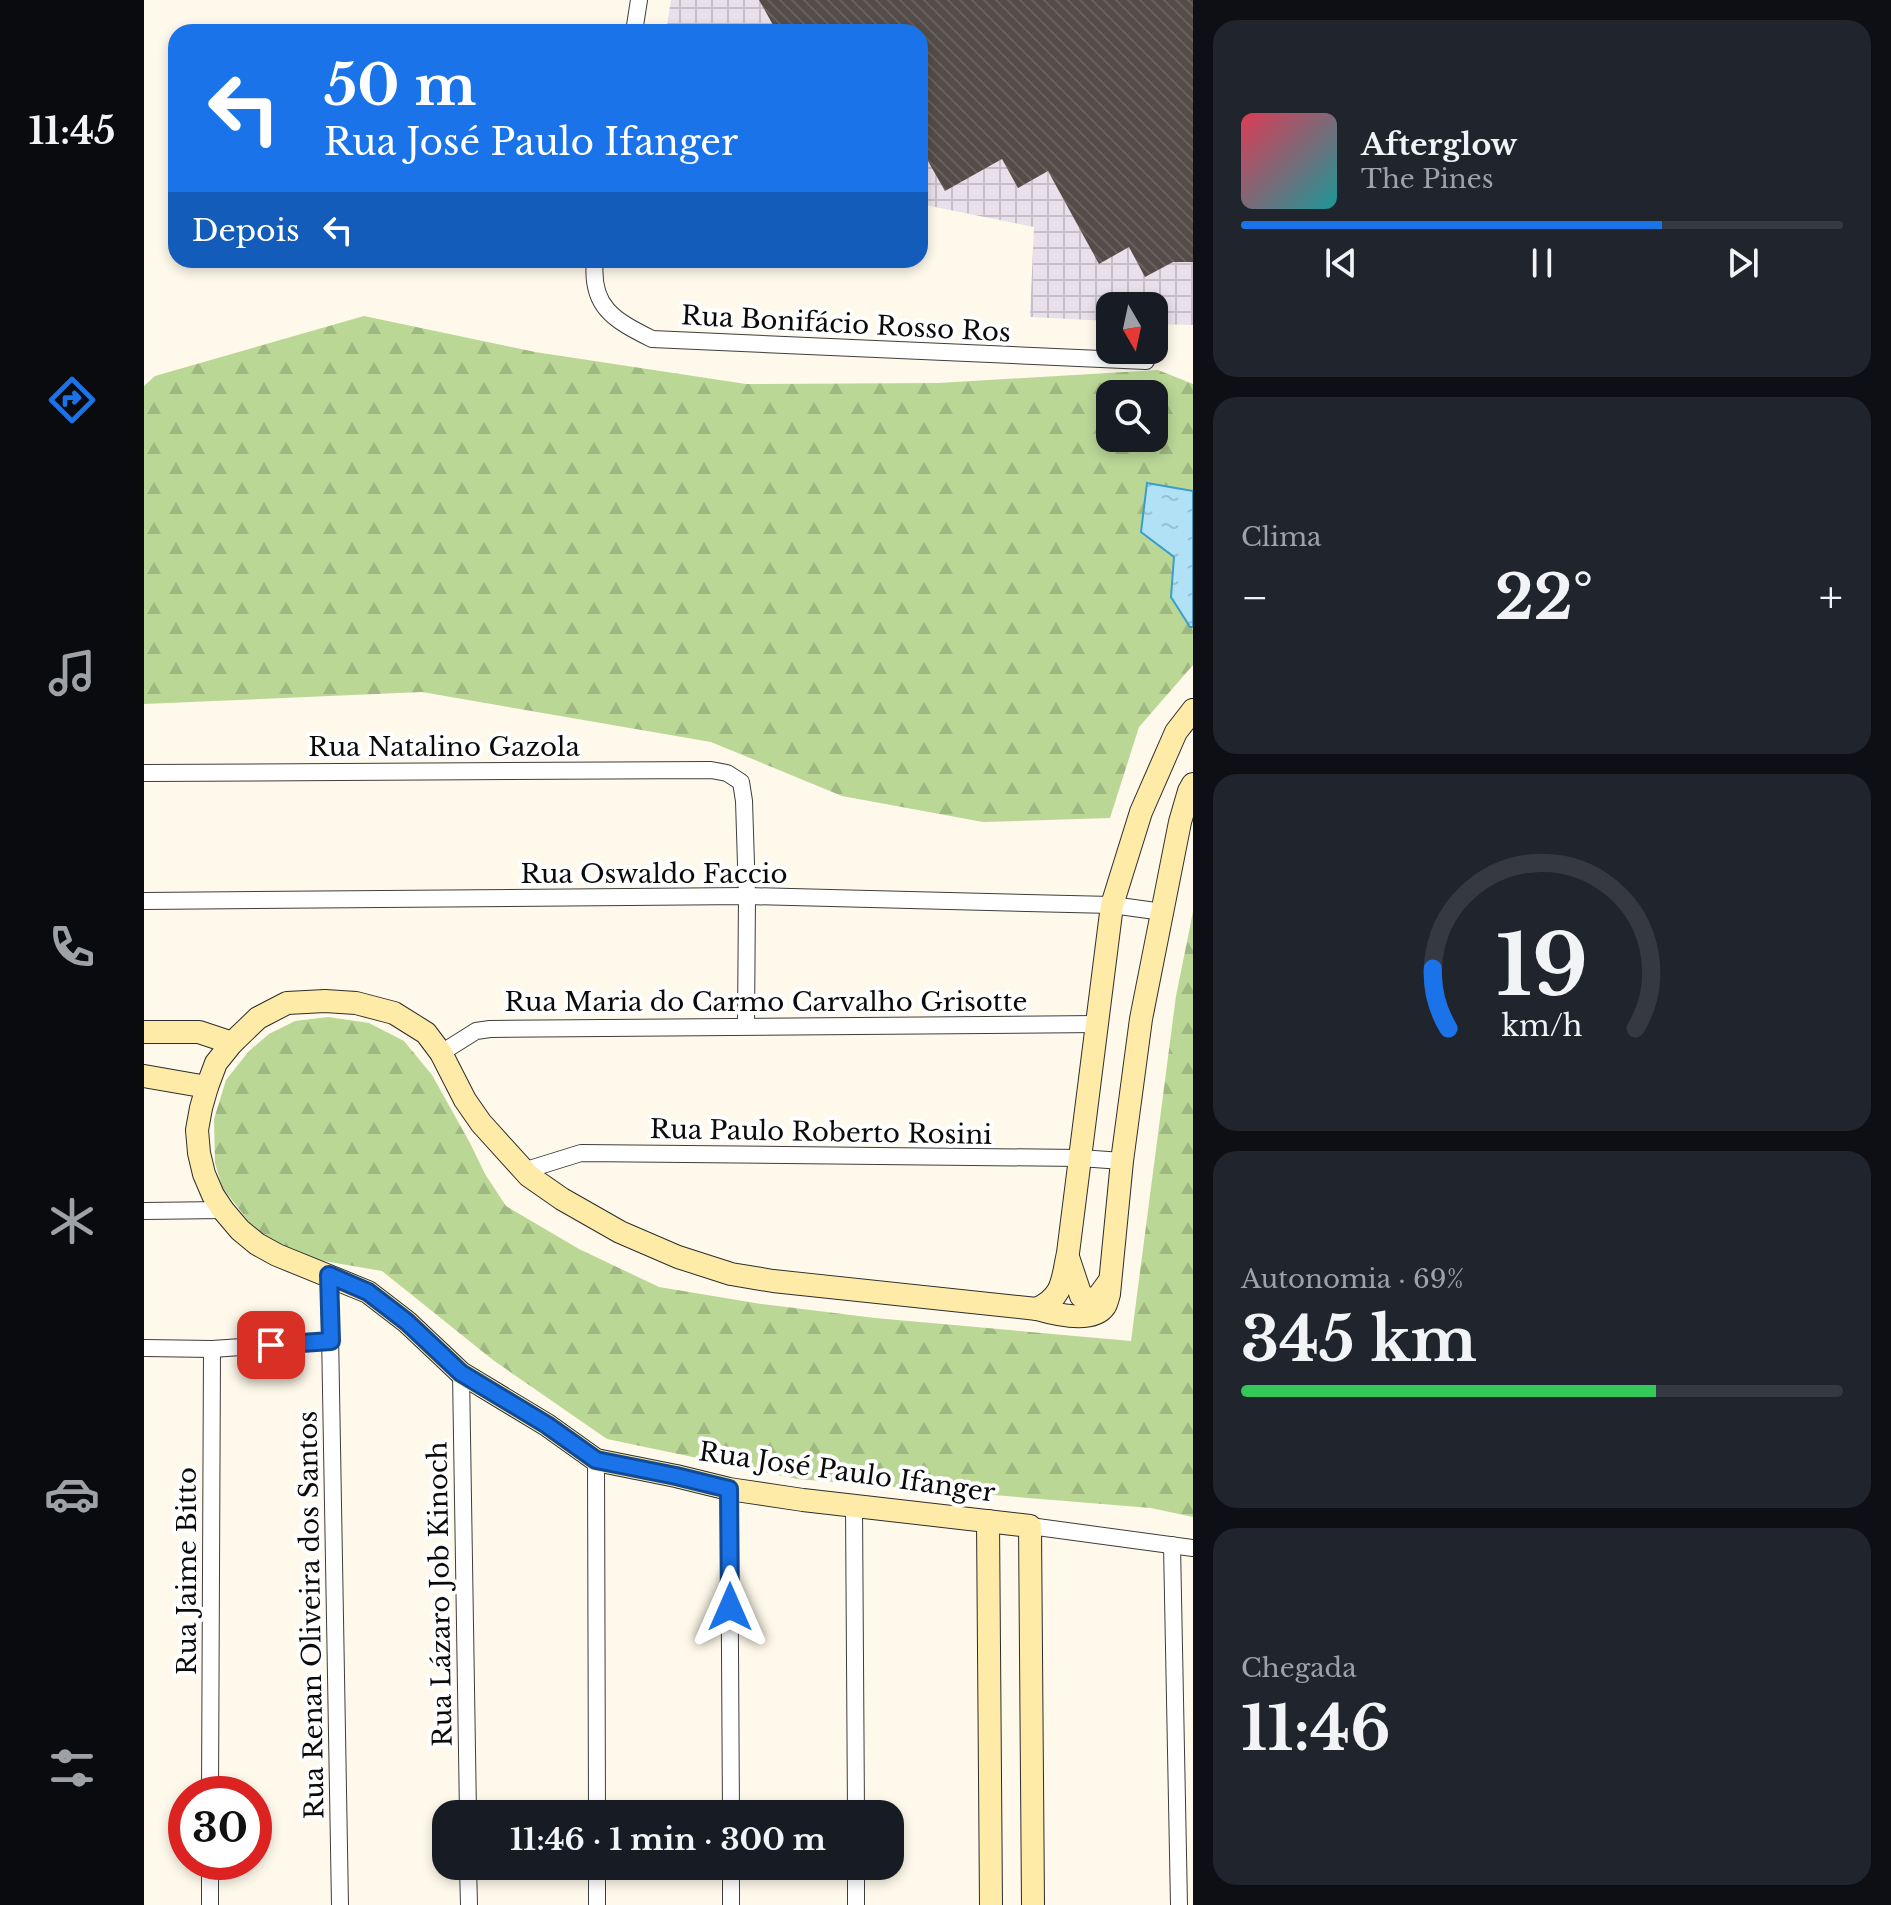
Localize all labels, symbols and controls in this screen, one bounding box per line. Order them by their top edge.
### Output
text: 50 m [324,51,476,120]
icon: left [192,56,296,160]
text: 11:45 [29,109,115,154]
text: Rua José Paulo Ifanger [324,120,738,165]
text: Afterglow [1361,126,1517,163]
text: The Pines [1361,163,1493,195]
icon: left [316,208,360,252]
text: Depois [192,212,300,249]
icon: previous [1319,241,1363,285]
icon: pause [1520,241,1564,285]
icon: next [1721,241,1765,285]
north arrow [1096,292,1168,364]
map controls [1096,292,1168,452]
street label: Rua Bonifácio Rosso Ros [680,299,1012,349]
icon: directions [44,372,100,428]
button: search [1096,380,1168,452]
text: Clima [1241,521,1321,553]
text: 22° [1495,561,1593,635]
text: − [1241,570,1269,625]
text: + [1819,570,1843,625]
icon: music [44,645,100,701]
street label: Rua Natalino Gazola [308,731,580,763]
street label: Rua Oswaldo Faccio [521,858,787,890]
text: 19 [1496,913,1588,1016]
icon: phone [44,919,100,975]
street label: Rua Maria do Carmo Carvalho Grisotte [505,986,1027,1018]
text: km/h [1501,1008,1583,1044]
street label: Rua Paulo Roberto Rosini [650,1113,993,1151]
icon: climate [44,1193,100,1249]
text: Autonomia · 69% [1241,1263,1464,1295]
text: 345 km [1241,1303,1477,1377]
pin [237,1311,305,1379]
icon: arrive [249,1323,293,1367]
street label: Rua Renan Oliveira dos Santos [291,1411,331,1819]
street label: Rua José Paulo Ifanger [697,1435,998,1509]
street label: Rua Lázaro Job Kinoch [421,1441,459,1747]
icon: car [44,1466,100,1522]
street label: Rua Jaime Bitto [171,1467,203,1675]
position arrow [688,1565,772,1649]
text: Chegada [1241,1652,1357,1684]
text: 11:46 [1241,1692,1391,1766]
icon: filters [44,1740,100,1796]
speed limit sign: 30 [168,1776,272,1880]
text: 11:46 · 1 min · 300 m [510,1821,826,1858]

